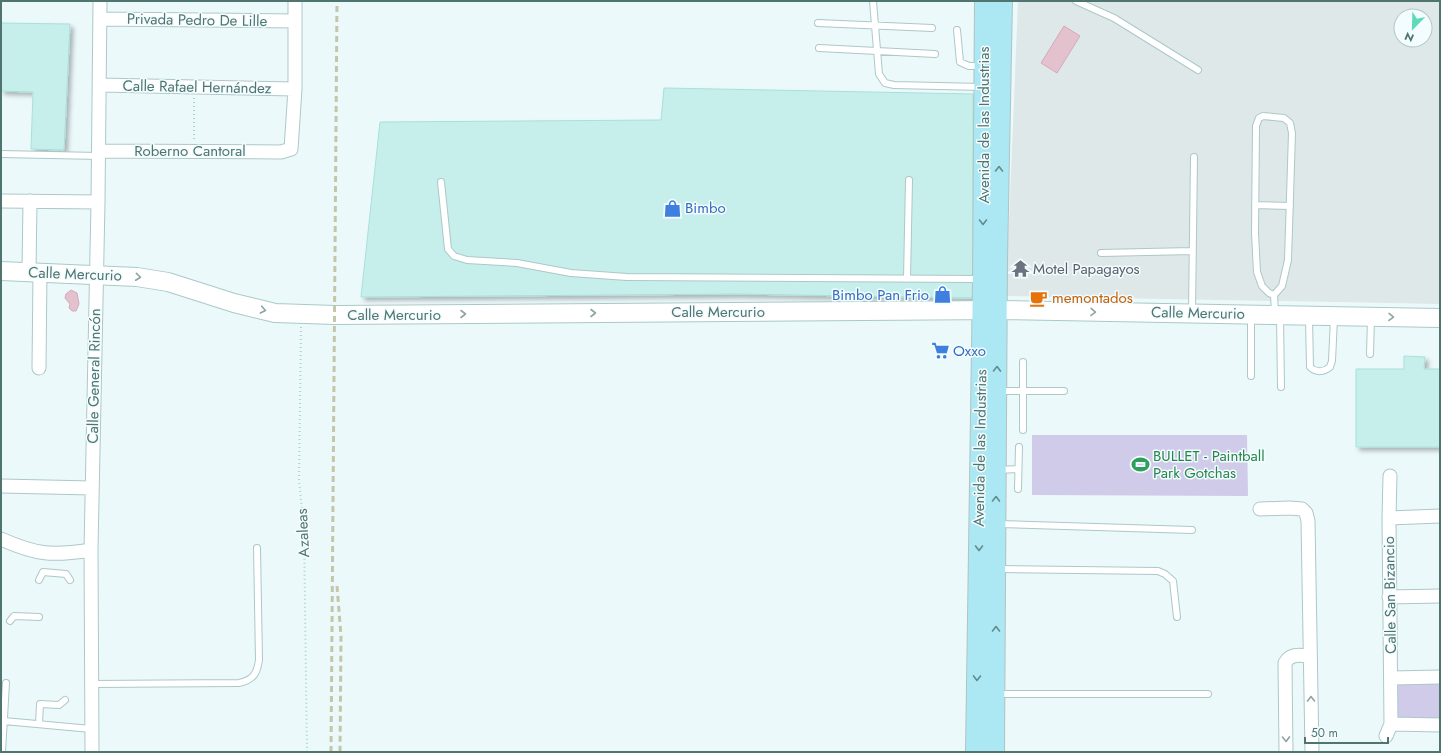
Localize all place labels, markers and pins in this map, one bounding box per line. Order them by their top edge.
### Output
place label: Bimbo [685,197,726,219]
shop icon: Bimbo [662,198,682,218]
place label: Motel Papagayos [1033,258,1140,280]
temple icon: Motel Papagayos [1010,259,1030,279]
place label: Bimbo Pan Frio [832,284,929,306]
shop icon: Bimbo Pan Frio [932,285,952,305]
place label: memontados [1052,287,1133,309]
cafe icon: memontados [1029,288,1049,308]
place label: Oxxo [953,340,986,362]
supermarket icon: Oxxo [930,341,950,361]
place label: BULLET - Paintball Park Gotchas [1153,445,1265,484]
sports icon: BULLET - Paintball Park Gotchas [1130,455,1150,475]

